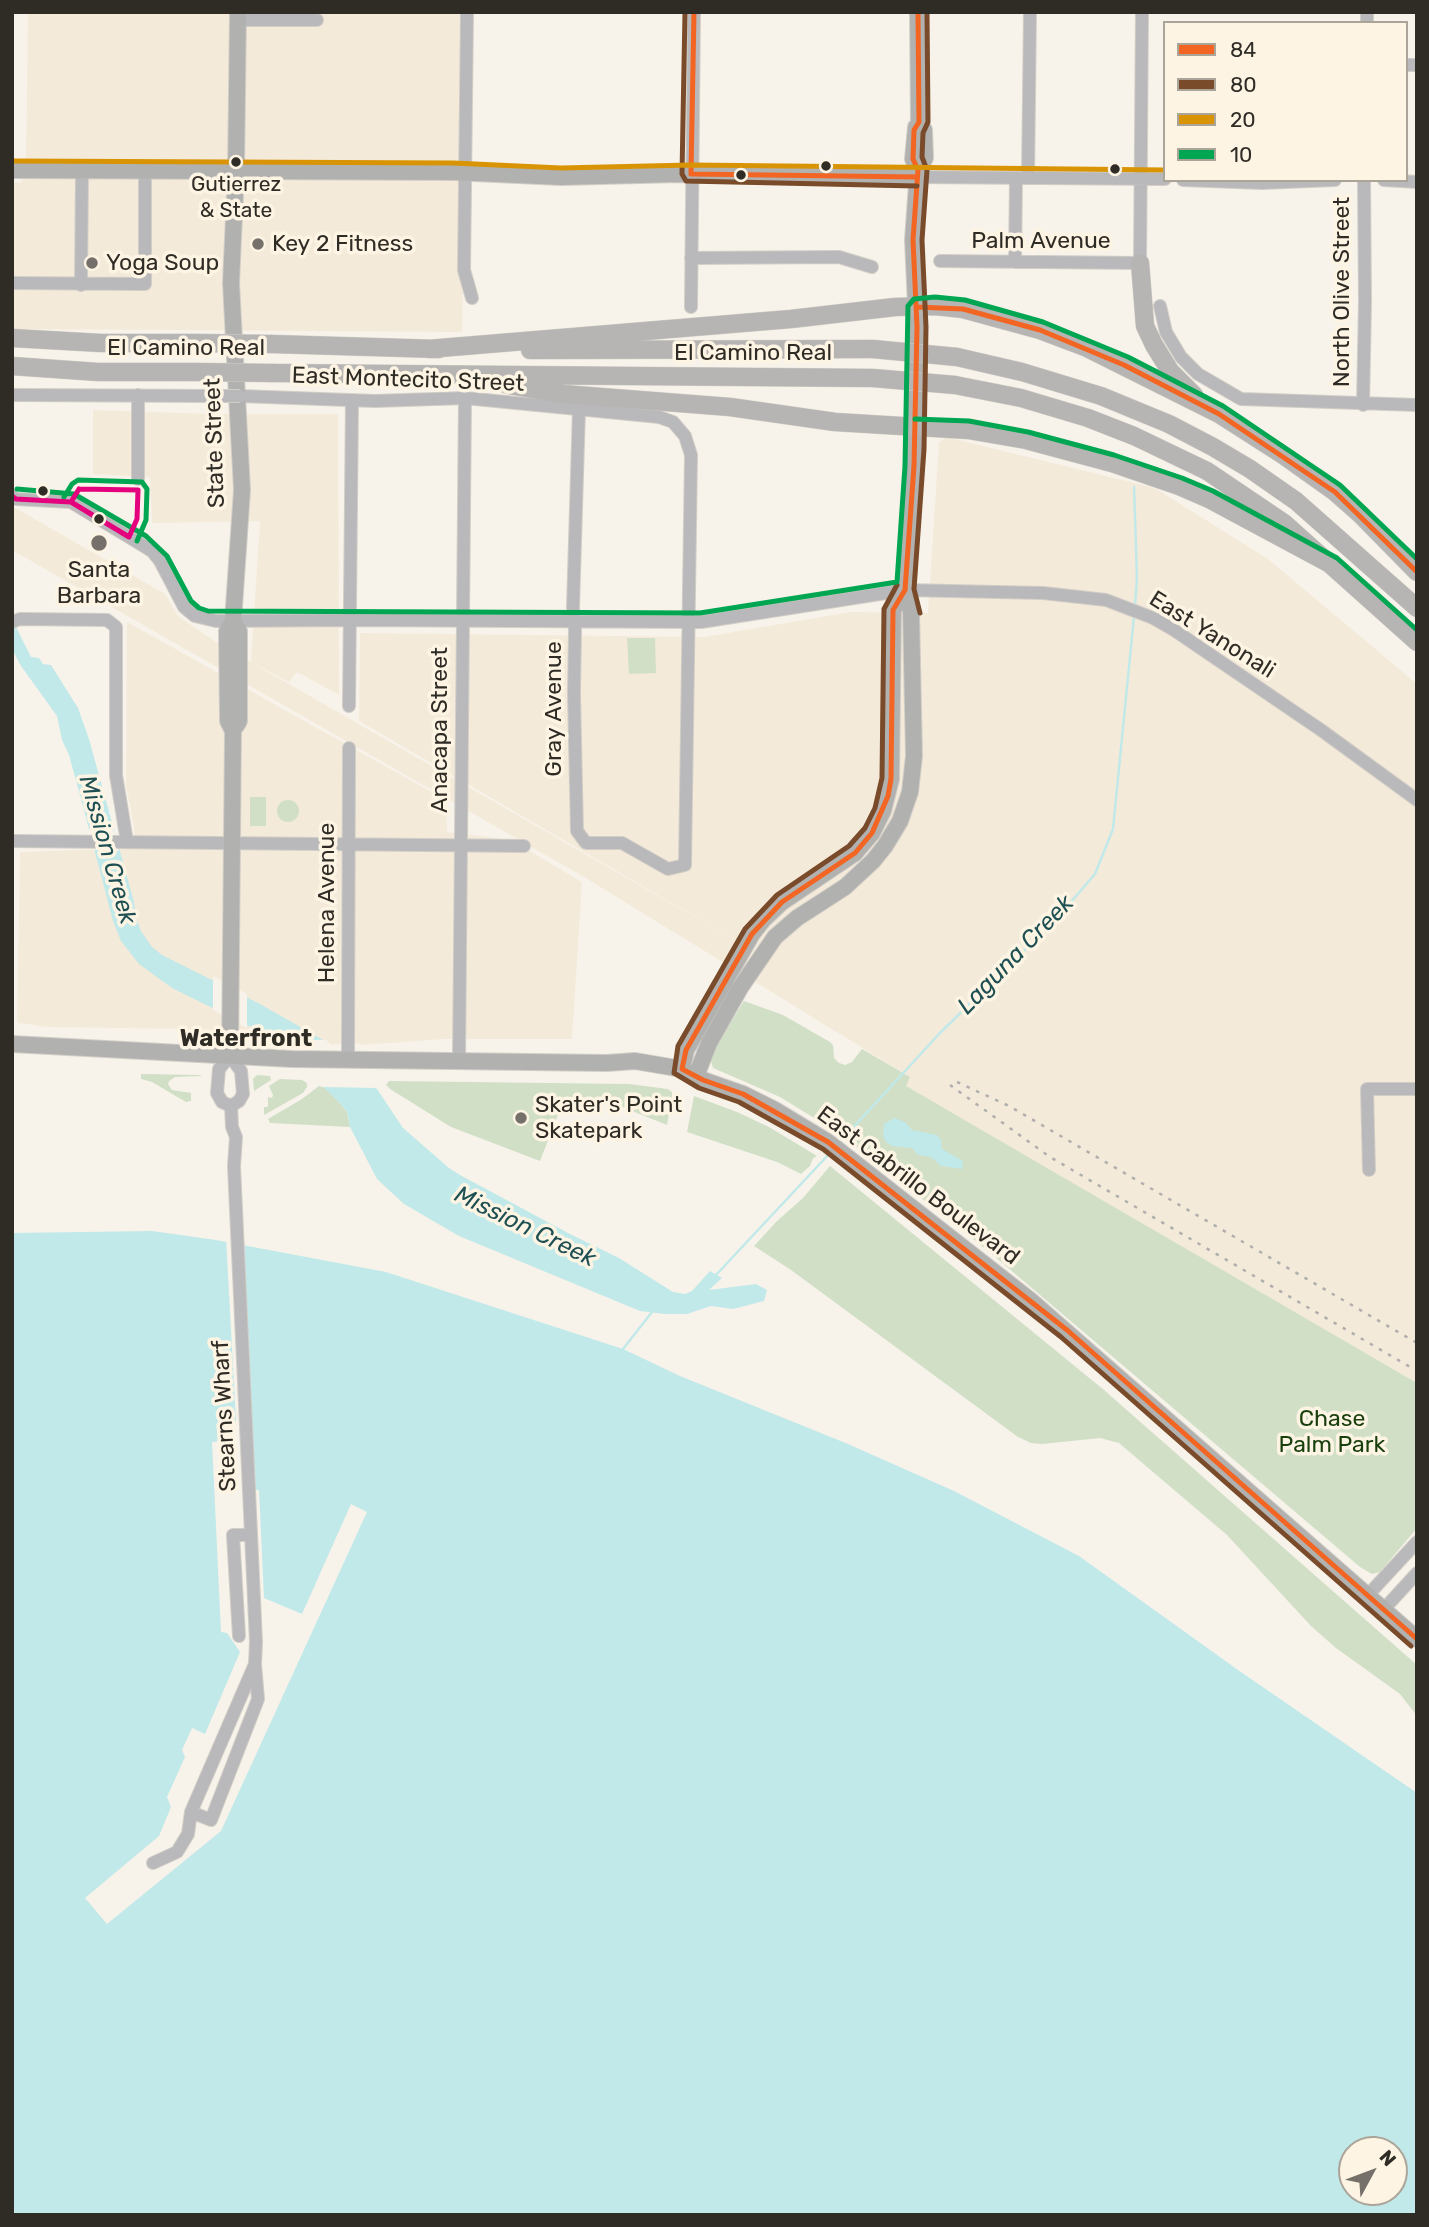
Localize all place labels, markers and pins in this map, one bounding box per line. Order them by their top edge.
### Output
marker: Gutierrez & State [229,155,243,169]
unlabelled marker [819,159,833,173]
unlabelled marker [1108,162,1122,176]
unlabelled marker [734,168,748,182]
place label: Gutierrez & State [191,172,281,222]
place label: Key 2 Fitness [272,230,413,258]
marker: Key 2 Fitness [250,236,266,252]
place label: Yoga Soup [106,249,219,277]
marker: Yoga Soup [84,255,100,271]
unlabelled marker [36,484,50,498]
unlabelled marker [92,512,106,526]
marker: Santa Barbara [89,533,109,553]
place label: Santa Barbara [57,556,141,610]
place label: Skater's Point Skatepark [535,1091,682,1145]
marker: Skater's Point Skatepark [513,1110,529,1126]

